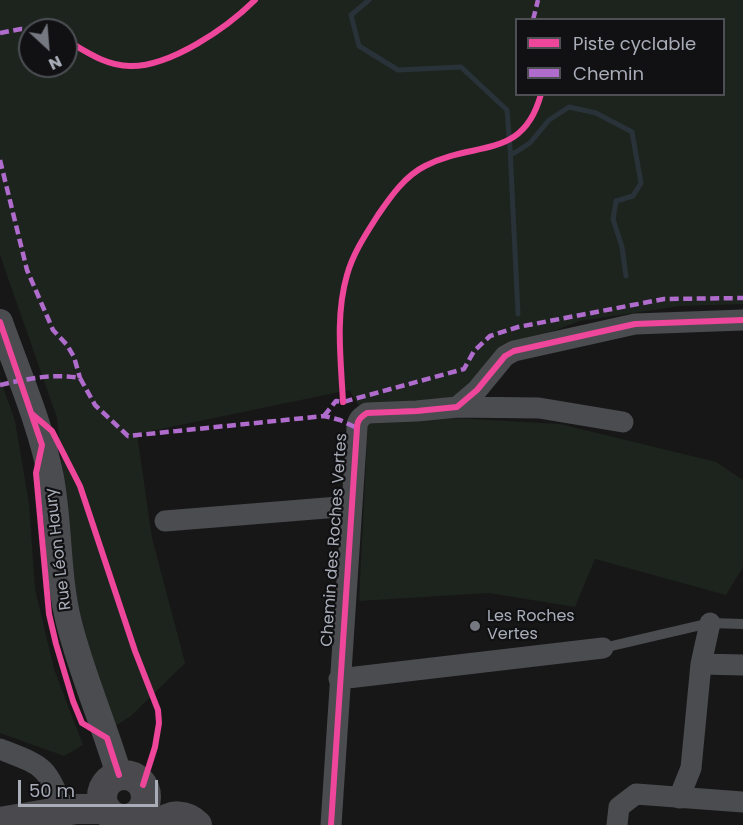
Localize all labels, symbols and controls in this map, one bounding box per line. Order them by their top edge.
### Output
north arrow [18,18,78,78]
legend [515,18,725,96]
text: Piste cyclable [573,31,696,56]
text: N [45,50,66,76]
text: Chemin [573,61,644,86]
street label: Chemin des Roches Vertes [318,433,352,647]
street label: Rue Léon Haury [42,487,76,611]
place label: Les Roches Vertes [487,607,575,645]
marker: Les Roches Vertes [468,619,482,633]
scale bar [21,768,160,806]
text: 50 m [29,778,75,803]

